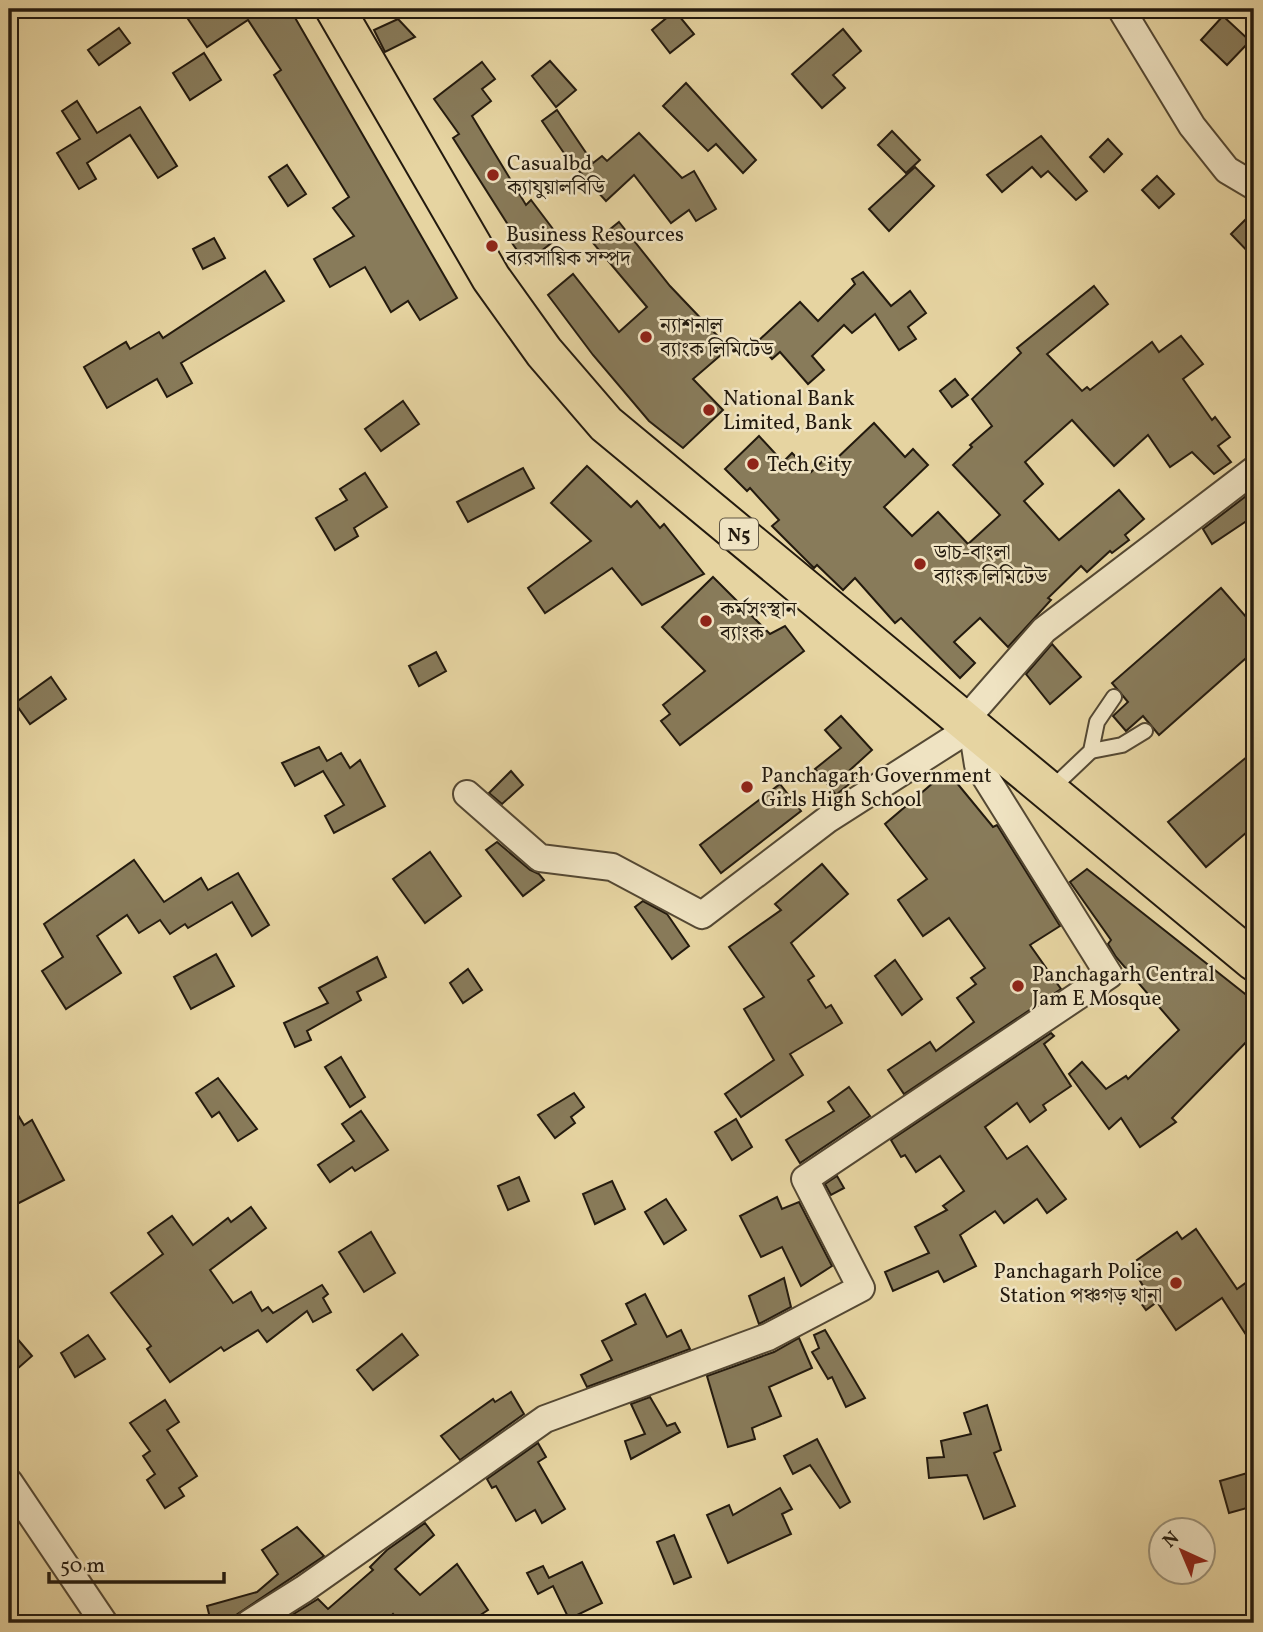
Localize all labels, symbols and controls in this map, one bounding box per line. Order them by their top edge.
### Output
place label: Casualbd ক্যাযুয়ালবিডি [506,150,606,203]
marker: Casualbd ক্যাযুয়ালবিডি [485,167,501,183]
place label: Business Resources ব্যবসায়িক সম্পদ [505,221,684,274]
marker: Business Resources ব্যবসায়িক সম্পদ [484,238,500,254]
place label: ন্যাশনাল ব্যাংক লিমিটেড [659,312,774,365]
marker: ন্যাশনাল ব্যাংক লিমিটেড [638,329,654,345]
place label: National Bank Limited, Bank [723,385,855,438]
marker: National Bank Limited, Bank [701,402,717,418]
place label: Tech City [767,451,853,480]
marker: Tech City [745,456,761,472]
road number: N5 [720,519,758,550]
place label: ডাচ-বাংলা ব্যাংক লিমিটেড [933,539,1048,592]
marker: ডাচ-বাংলা ব্যাংক লিমিটেড [912,556,928,572]
place label: কর্মসংস্থান ব্যাংক [719,596,798,649]
marker: কর্মসংস্থান ব্যাংক [698,613,714,629]
place label: Panchagarh Government Girls High School [761,762,992,815]
marker: Panchagarh Government Girls High School [739,779,755,795]
place label: Panchagarh Central Jam E Mosque [1032,961,1215,1014]
marker: Panchagarh Central Jam E Mosque [1010,978,1026,994]
place label: Panchagarh Police Station পঞ্চগড় থানা [994,1258,1162,1311]
marker: Panchagarh Police Station পঞ্চগড় থানা [1168,1275,1184,1291]
north arrow [1148,1516,1218,1586]
text: N [1158,1526,1186,1554]
scale bar [49,1541,224,1585]
text: 50 m [60,1552,105,1581]

